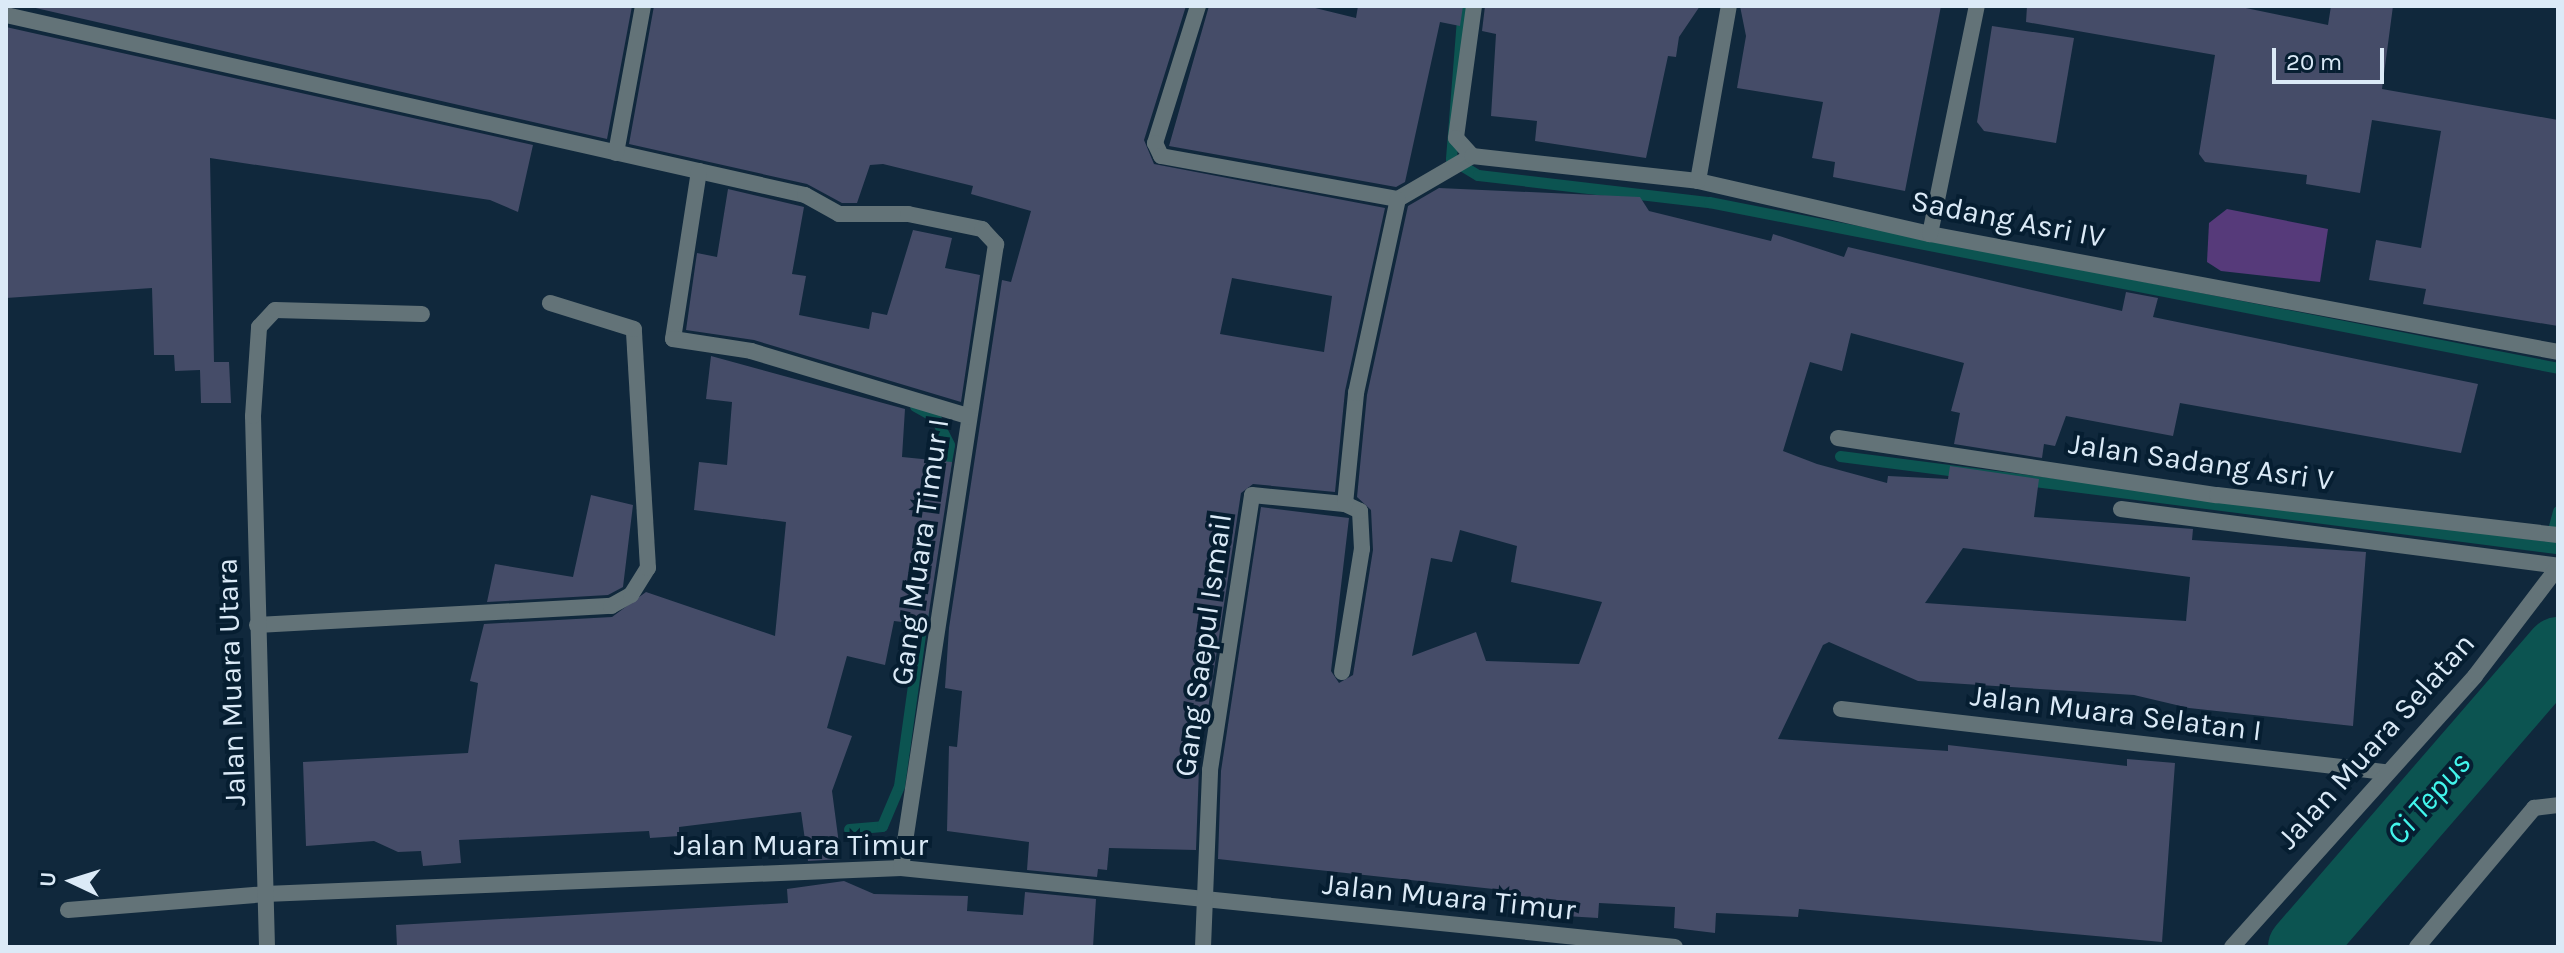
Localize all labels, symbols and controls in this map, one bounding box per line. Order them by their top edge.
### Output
scale bar [2276,32,2388,82]
text: 20 m [2286,48,2342,76]
street label: Sadang Asri IV [1908,183,2108,255]
street label: Gang Muara Timur I [883,416,957,688]
street label: Jalan Sadang Asri V [2066,426,2336,498]
street label: Gang Saepul Ismail [1167,511,1239,779]
street label: Jalan Muara Utara [209,557,253,807]
street label: Jalan Muara Selatan [2270,626,2482,856]
street label: Jalan Muara Selatan I [1968,677,2264,749]
water label: Ci Tepus [2378,745,2480,853]
street label: Jalan Muara Timur [674,827,928,863]
north arrow [32,841,112,921]
street label: Jalan Muara Timur [1321,866,1577,928]
text: U [35,871,62,888]

